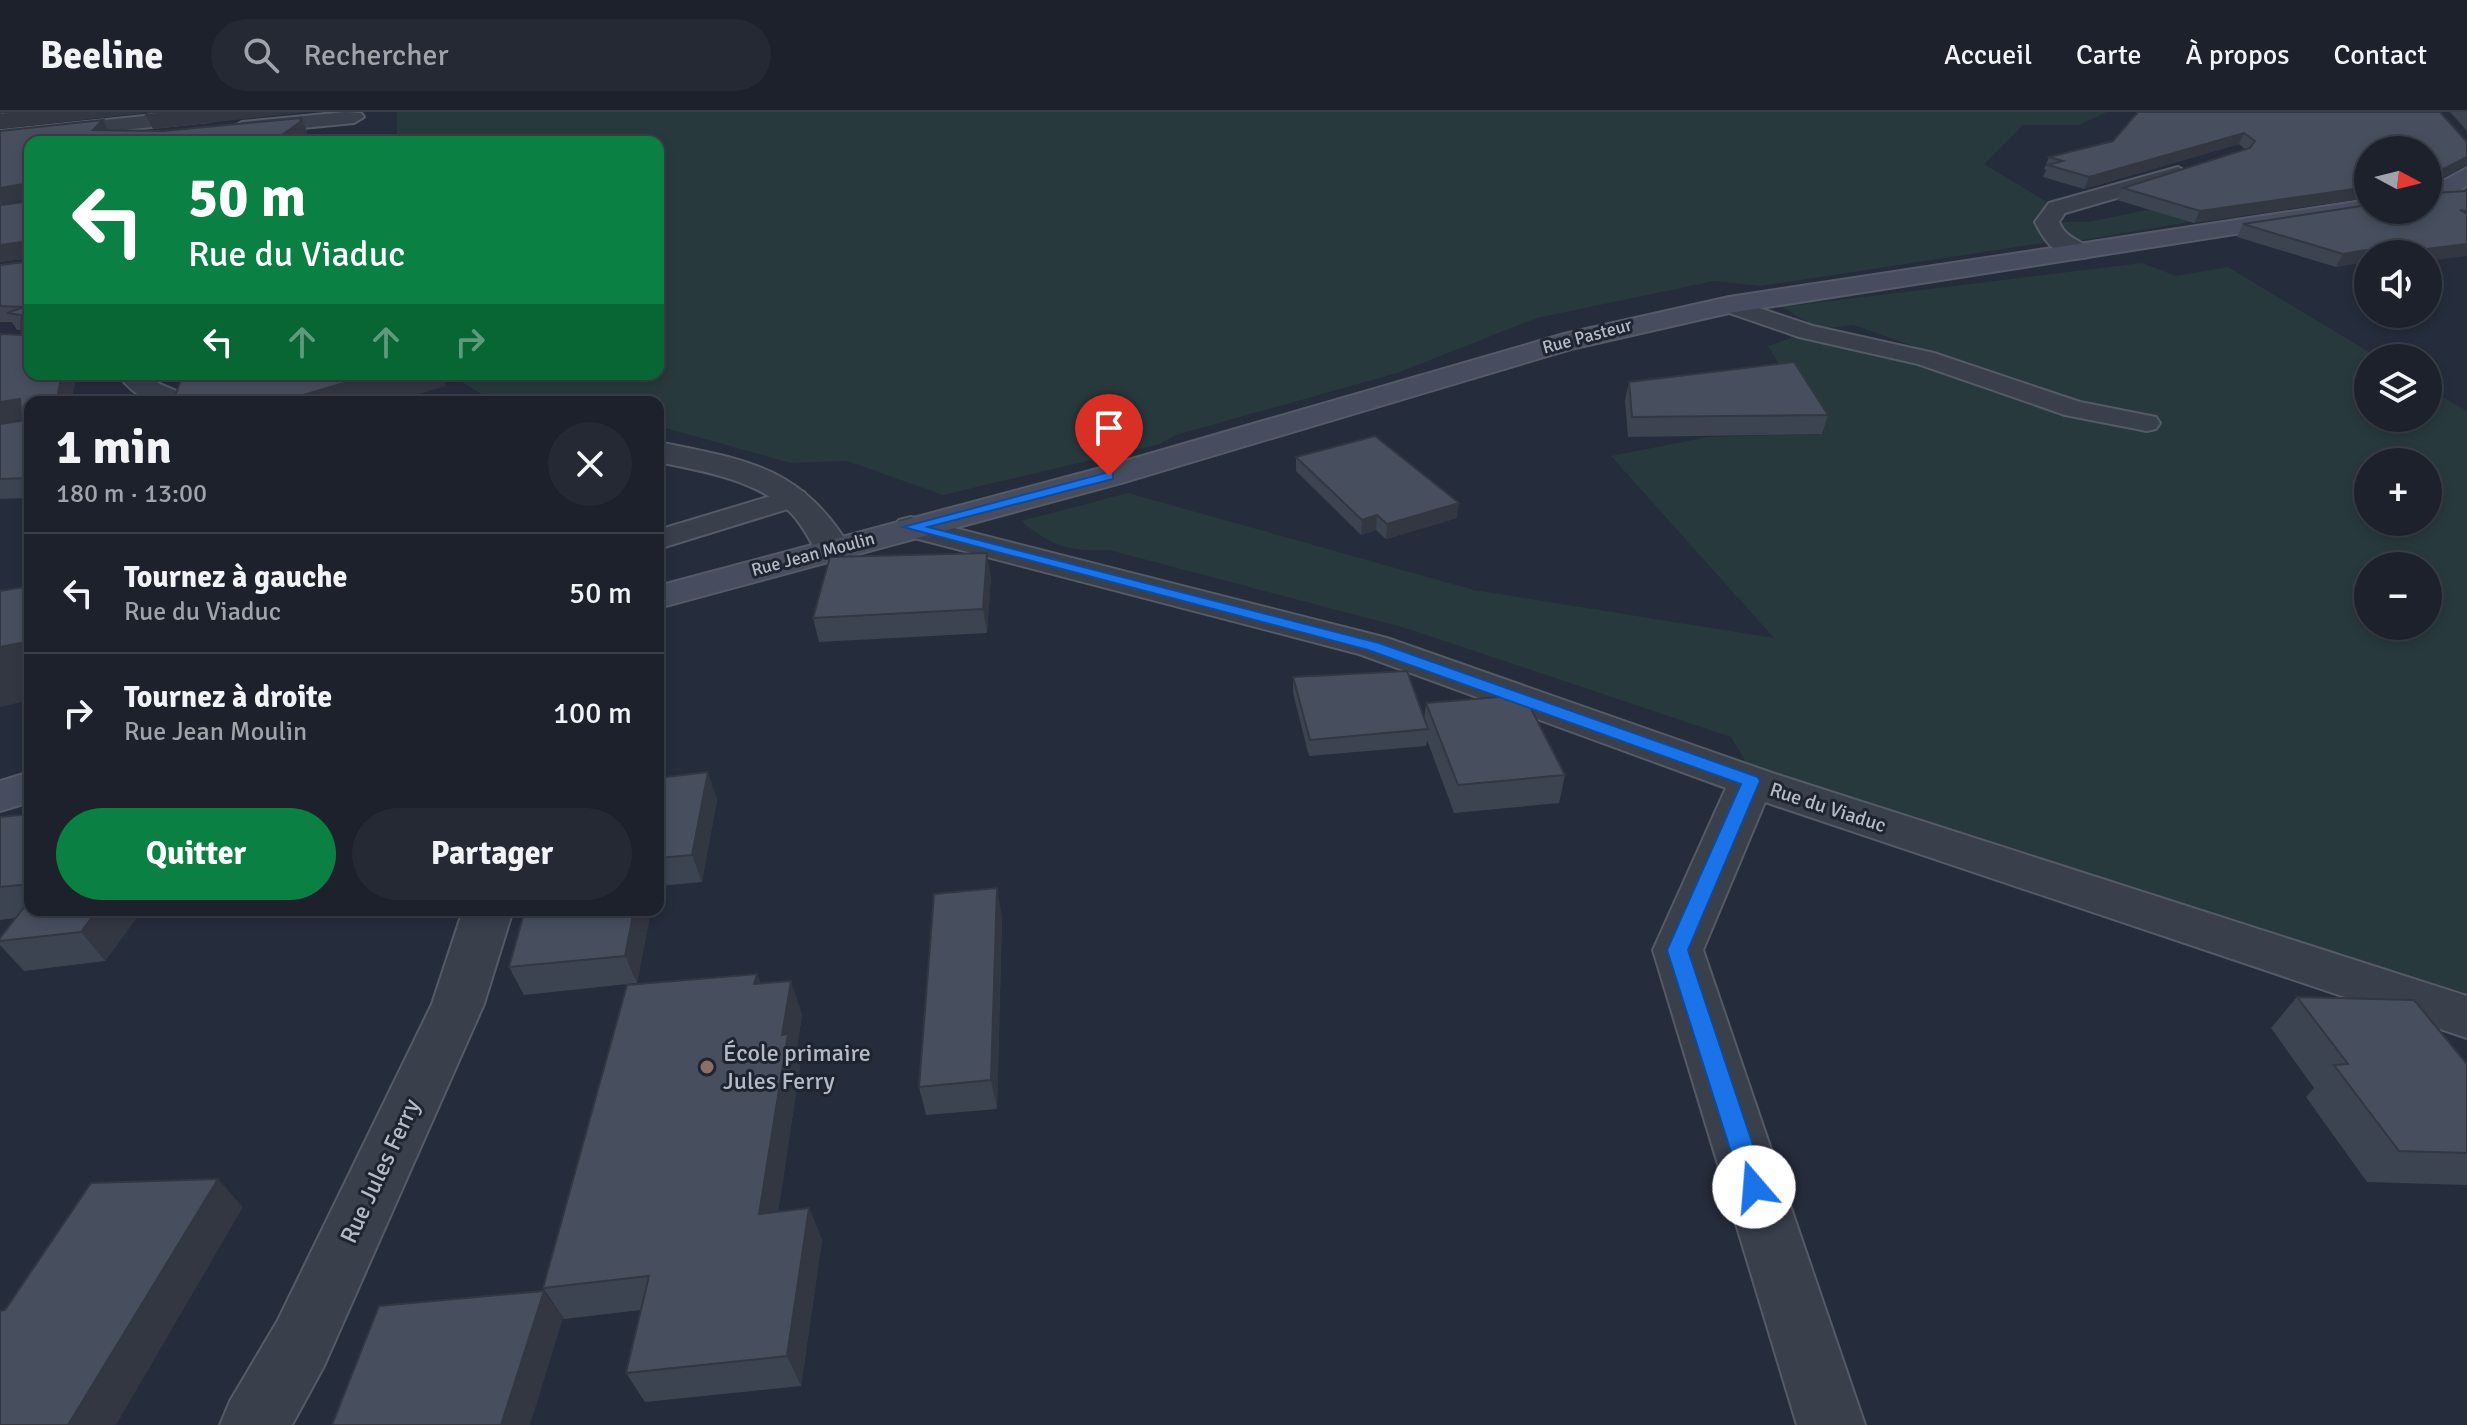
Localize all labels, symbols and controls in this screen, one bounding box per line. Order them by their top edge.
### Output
search box [211,19,771,91]
text: Beeline [40,32,163,79]
icon: search [239,33,283,77]
text: Rechercher [303,37,449,74]
text: Accueil [1944,38,2032,72]
text: Carte [2076,38,2141,72]
text: À propos [2185,38,2290,72]
text: Contact [2334,38,2427,72]
north arrow [2354,136,2442,224]
map controls [2354,136,2442,640]
text: 50 m [188,163,306,232]
icon: left [56,168,160,272]
text: Rue du Viaduc [188,232,405,277]
button: sound [2354,240,2442,328]
street label: Rue Pasteur [1540,313,1634,358]
icon: left [196,320,240,364]
icon: ahead [280,320,324,364]
icon: ahead [364,320,408,364]
icon: right [448,320,492,364]
button: layers [2354,344,2442,432]
pin [1075,394,1143,476]
icon: arrive [1087,406,1131,450]
text: 1 min [56,418,172,477]
button: close [548,422,632,506]
button: + [2354,448,2442,536]
text: 180 m · 13:00 [56,478,207,510]
street label: Rue Jean Moulin [749,527,877,581]
button: − [2354,552,2442,640]
text: Tournez à gauche [124,559,347,596]
icon: left [56,571,100,615]
text: 50 m [569,575,632,612]
text: Rue du Viaduc [124,596,281,628]
text: Tournez à droite [124,679,332,716]
icon: right [56,691,100,735]
text: 100 m [553,695,632,732]
text: Rue Jean Moulin [124,716,307,748]
street label: Rue du Viaduc [1767,777,1889,838]
button: Quitter [56,808,336,900]
button: Partager [352,808,632,900]
place label: École primaire Jules Ferry [723,1038,871,1096]
marker: École primaire Jules Ferry [698,1058,716,1076]
street label: Rue Jules Ferry [333,1094,427,1248]
position arrow [1712,1145,1796,1229]

